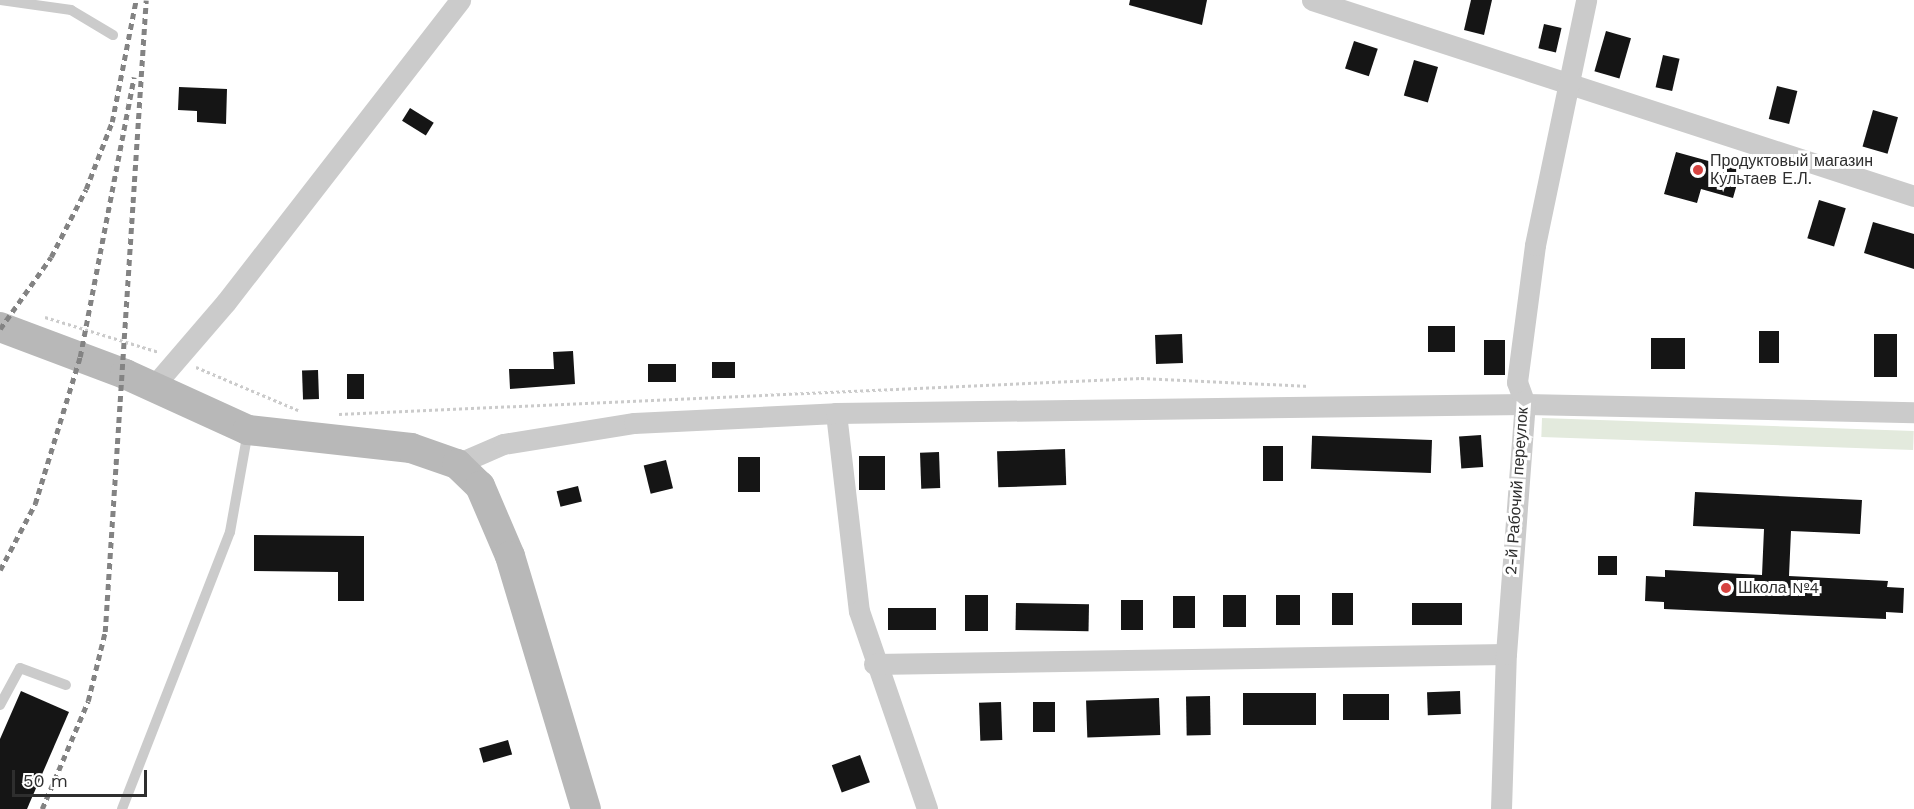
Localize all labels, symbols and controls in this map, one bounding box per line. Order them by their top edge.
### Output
place label: Продуктовый магазин Культаев Е.Л. [1710,151,1873,189]
marker: Продуктовый магазин Культаев Е.Л. [1691,163,1705,177]
street label: 2-й Рабочий переулок [1502,406,1532,576]
place label: Школа №4 [1738,578,1819,598]
marker: Школа №4 [1719,581,1733,595]
scale bar [15,758,150,796]
text: 50 m [23,770,68,791]

